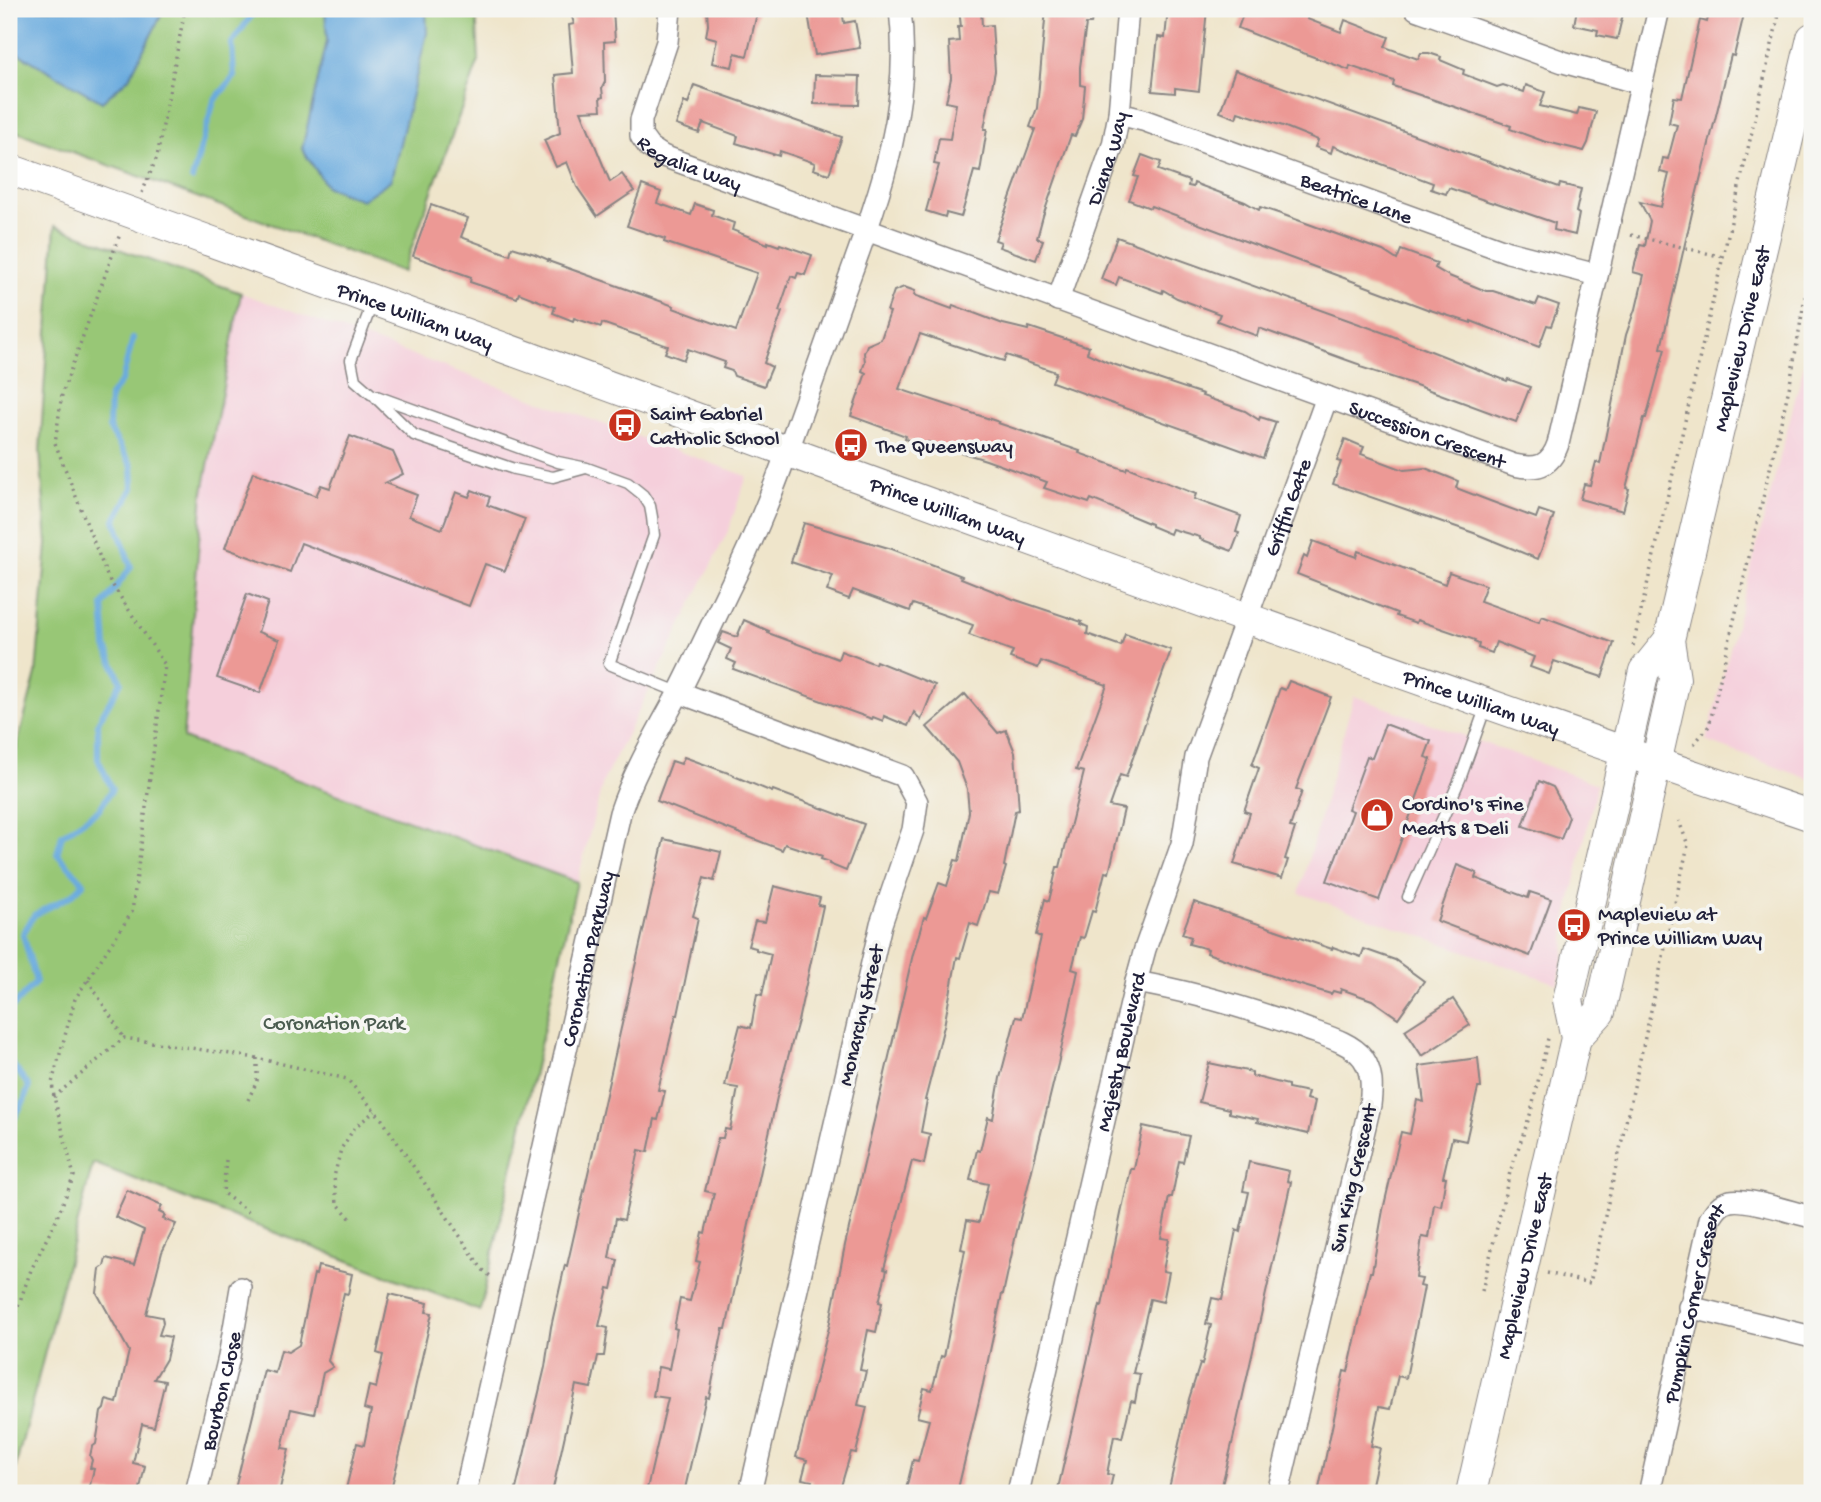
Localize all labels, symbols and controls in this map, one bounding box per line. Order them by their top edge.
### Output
street label: Diana Way [1083,110,1135,211]
street label: Regalia Way [629,132,744,199]
street label: Beatrice Lane [1295,169,1416,233]
street label: Mapleview Drive East [1710,242,1779,435]
street label: Prince William Way [332,279,496,359]
street label: Succession Crescent [1345,397,1510,478]
place label: Saint Gabriel Catholic School [650,404,780,453]
bus stop icon: Saint Gabriel Catholic School [606,406,644,444]
bus stop icon: The Queensway [832,426,870,464]
place label: The Queensway [875,436,1013,461]
street label: Griffin Gate [1261,455,1320,561]
street label: Prince William Way [864,473,1028,553]
street label: Prince William Way [1398,666,1562,744]
place label: Cordino's Fine Meats & Deli [1402,794,1525,843]
shop icon: Cordino's Fine Meats & Deli [1358,796,1396,834]
street label: Coronation Parkway [558,869,622,1050]
place label: Mapleview at Prince William Way [1597,904,1762,953]
bus stop icon: Mapleview at Prince William Way [1555,906,1593,944]
street label: Monarchy Street [835,940,892,1089]
street label: Majesty Boulevard [1093,969,1154,1134]
park label: Coronation Park [263,1013,407,1038]
street label: Sun King Crescent [1326,1100,1385,1255]
street label: Mapleview Drive East [1493,1169,1561,1362]
street label: Pumpkin Corner Cresent [1660,1197,1734,1407]
street label: Bourbon Close [197,1329,249,1455]

